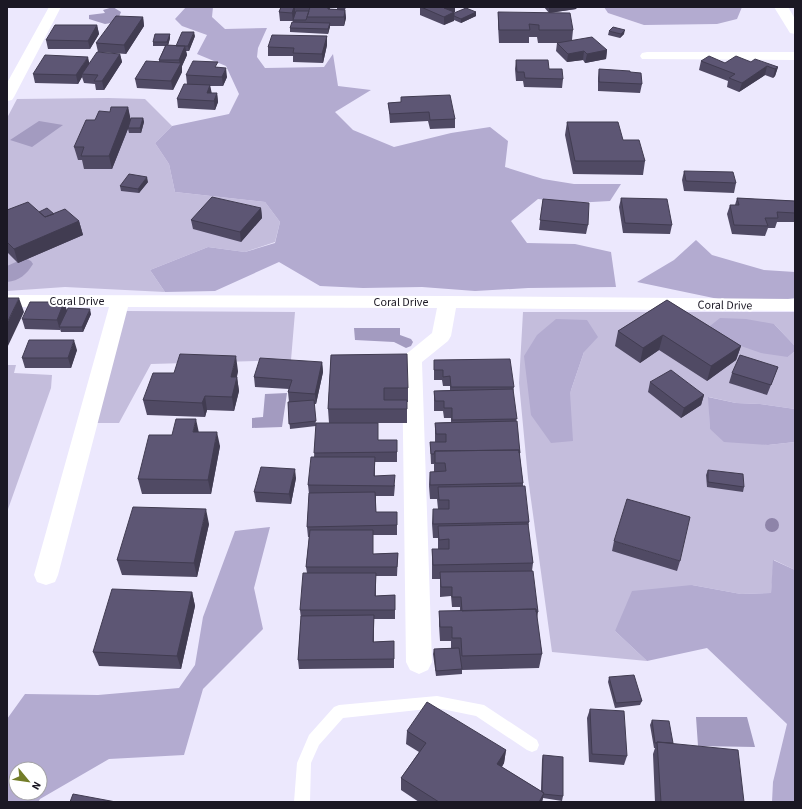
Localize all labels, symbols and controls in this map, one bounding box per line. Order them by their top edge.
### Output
street label: Coral Drive [50,293,104,310]
street label: Coral Drive [374,294,428,311]
street label: Coral Drive [697,297,753,314]
north arrow [8,761,48,801]
text: N [28,779,45,792]

